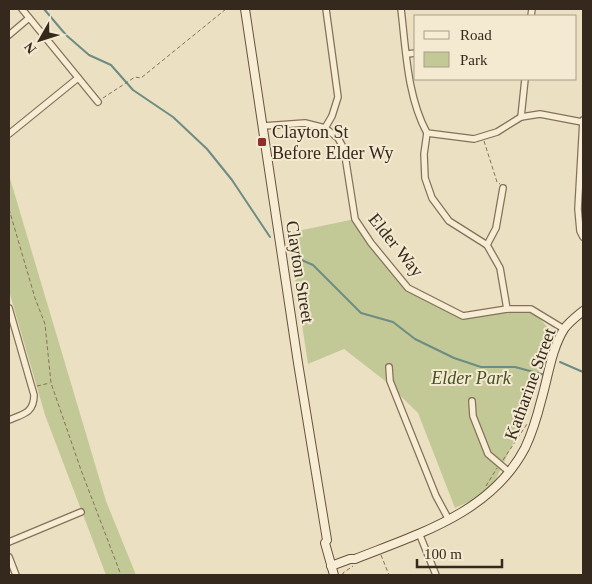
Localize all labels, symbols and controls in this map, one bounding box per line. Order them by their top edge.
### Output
north arrow [15,15,65,65]
legend [414,15,577,80]
text: Road [460,27,492,43]
text: N [21,39,39,57]
text: Park [460,52,488,68]
place label: Clayton St Before Elder Wy [272,122,394,163]
marker: Clayton St Before Elder Wy [256,136,268,148]
street label: Elder Way [364,209,428,281]
street label: Clayton Street [282,219,318,325]
street label: Katharine Street [501,325,559,443]
park label: Elder Park [430,368,512,388]
scale bar [417,536,502,568]
text: 100 m [424,546,462,562]

